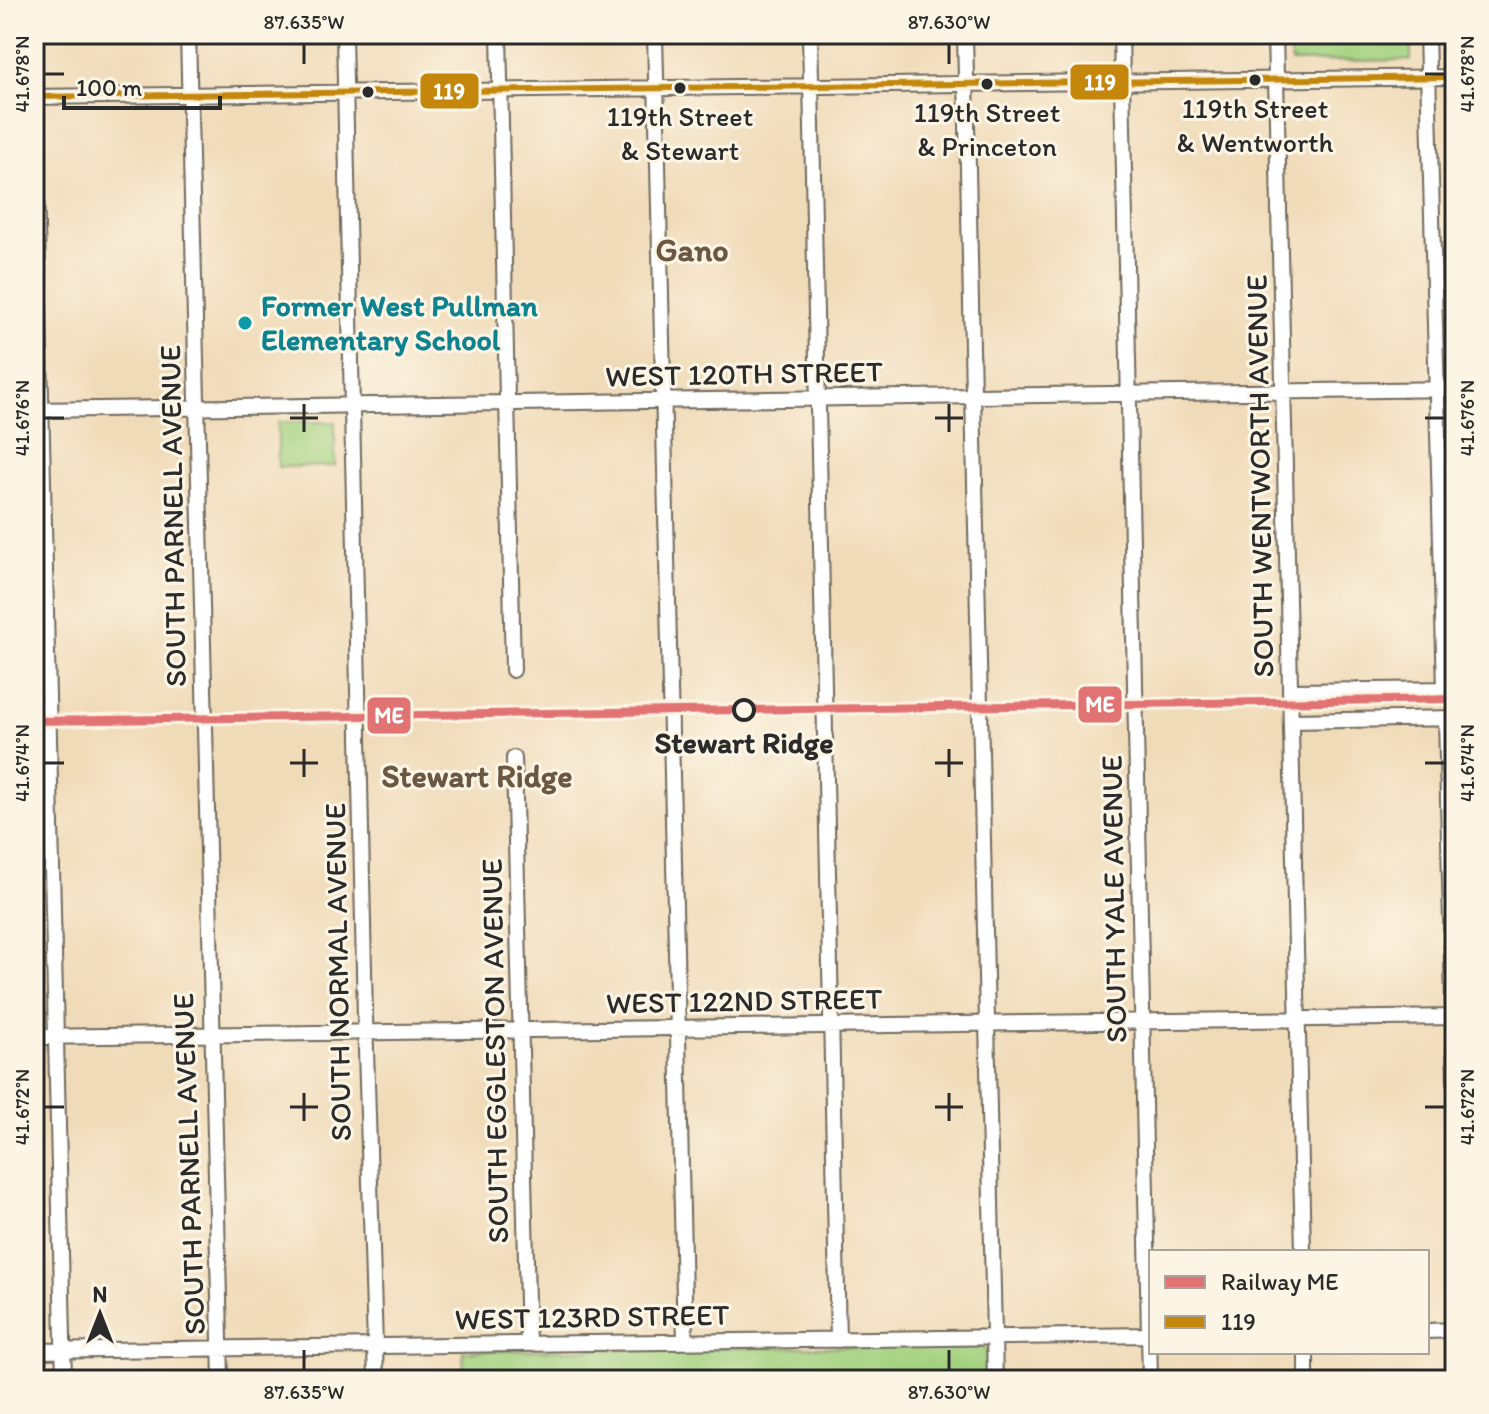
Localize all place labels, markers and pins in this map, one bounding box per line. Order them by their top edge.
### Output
marker: 119th Street & Wentworth [1247,72,1263,88]
marker: 119th Street & Princeton [979,76,995,92]
marker: 119th Street & Stewart [672,80,688,96]
unlabelled marker [360,84,376,100]
place label: 119th Street & Wentworth [1177,91,1333,159]
place label: 119th Street & Princeton [914,95,1060,163]
place label: 119th Street & Stewart [607,99,753,167]
place label: Former West Pullman Elementary School [261,287,538,358]
marker: Former West Pullman Elementary School [236,314,254,332]
marker: Stewart Ridge [733,699,755,721]
place label: Stewart Ridge [654,724,834,761]

